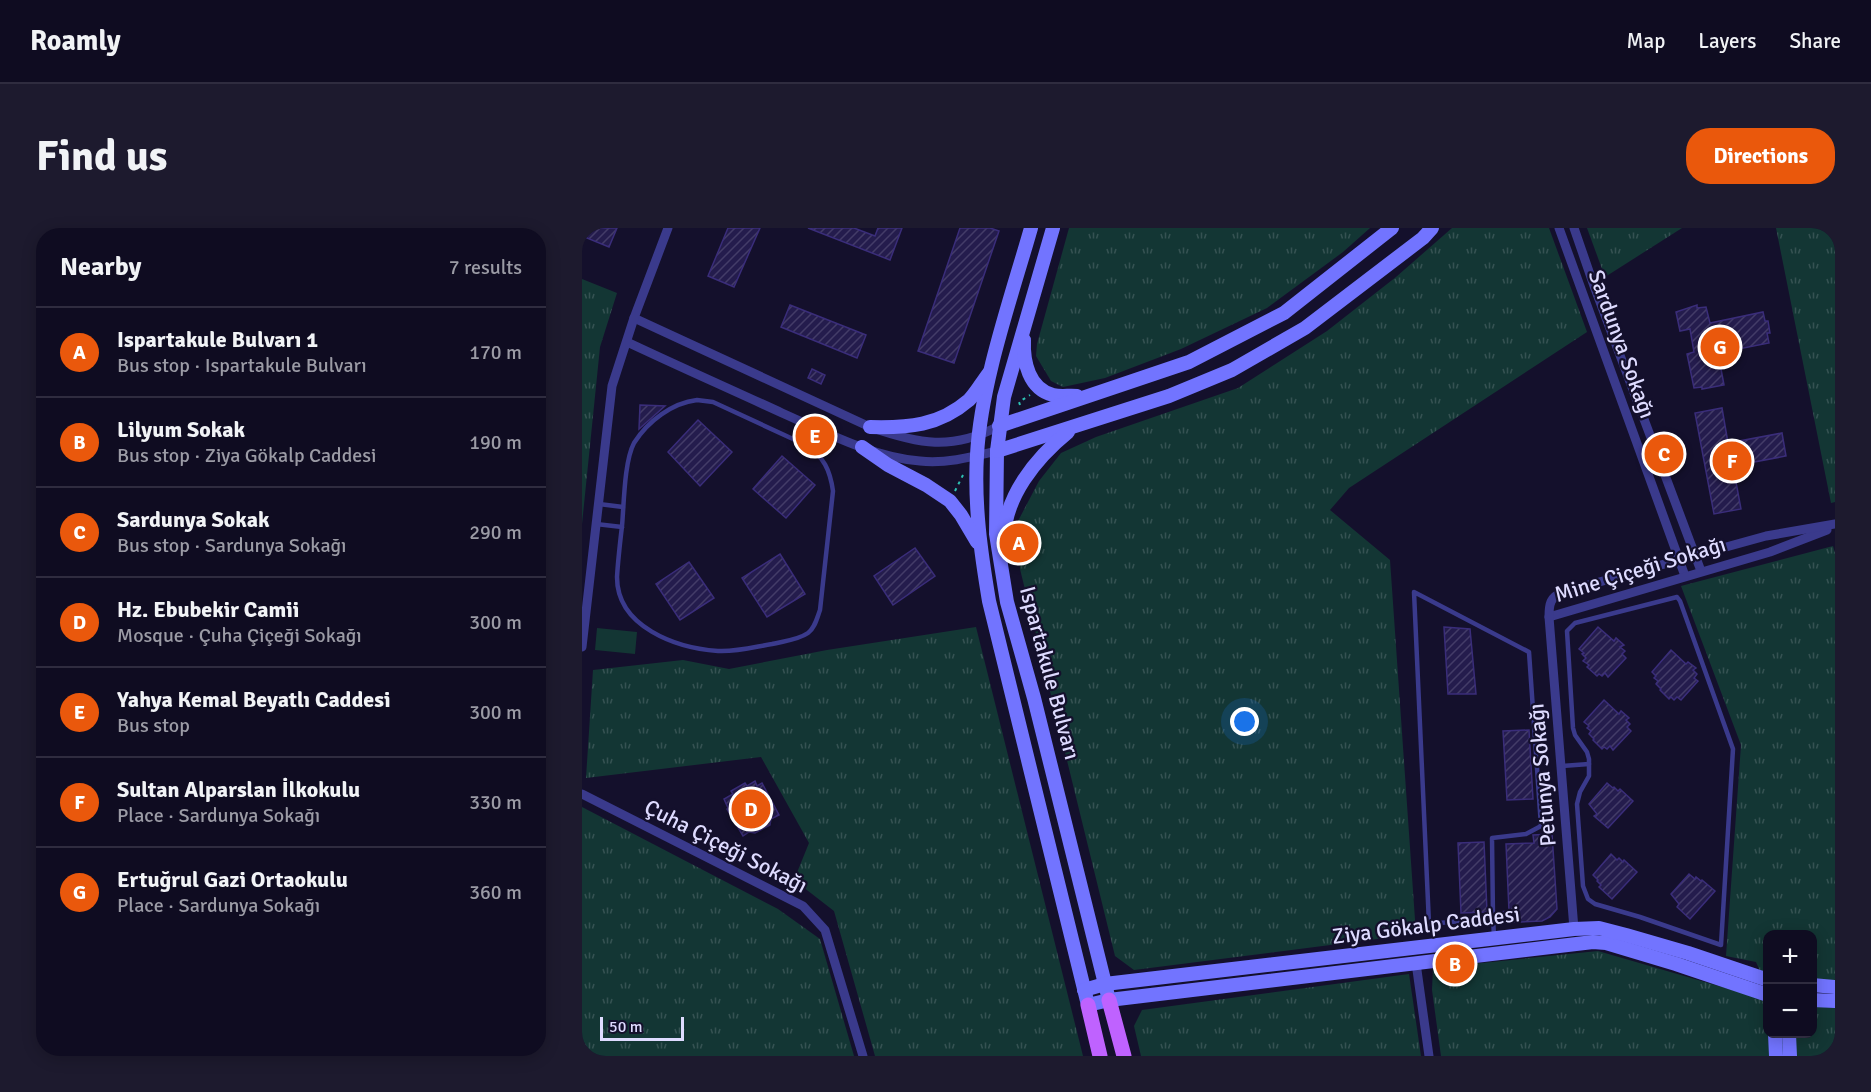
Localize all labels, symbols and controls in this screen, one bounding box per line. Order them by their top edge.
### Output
text: Roamly [30,24,121,58]
text: Map [1627,28,1665,54]
text: Layers [1698,28,1756,54]
text: Share [1789,28,1841,54]
button: Directions [1686,128,1835,184]
text: Find us [36,131,167,182]
text: Nearby [60,251,141,283]
text: 7 results [449,255,522,280]
street label: Sardunya Sokağı [1583,266,1661,422]
pin: G [1700,324,1740,370]
text: Ispartakule Bulvarı 1 [117,326,318,353]
text: A [73,340,86,365]
text: 170 m [469,340,522,365]
text: Bus stop · Ispartakule Bulvarı [117,353,367,378]
pin: E [796,414,834,458]
text: Lilyum Sokak [117,416,245,443]
text: B [73,430,86,455]
text: 190 m [469,430,522,455]
pin: C [1644,432,1684,476]
pin: F [1712,438,1752,484]
text: Bus stop · Ziya Gökalp Caddesi [117,443,376,468]
text: Sardunya Sokak [117,506,270,533]
text: C [73,520,86,545]
text: 290 m [469,520,522,545]
pin: A [1000,520,1038,566]
street label: Mine Çiçeği Sokağı [1551,530,1729,608]
text: Bus stop · Sardunya Sokağı [117,533,346,558]
street label: Ispartakule Bulvarı [1014,583,1086,763]
text: Hz. Ebubekir Camii [117,596,299,623]
text: D [73,610,86,635]
text: 300 m [469,610,522,635]
text: Mosque · Çuha Çiçeği Sokağı [117,623,362,648]
text: Yahya Kemal Beyatlı Caddesi [117,686,391,713]
text: E [74,700,85,725]
text: 300 m [469,700,522,725]
street label: Petunya Sokağı [1522,702,1562,848]
your location [1230,707,1259,736]
text: Bus stop [117,713,190,738]
text: Sultan Alparslan İlkokulu [117,776,360,803]
pin: D [732,786,770,832]
text: F [74,790,85,815]
text: 330 m [469,790,522,815]
street label: Çuha Çiçeği Sokağı [640,793,812,899]
text: Place · Sardunya Sokağı [117,803,320,828]
text: Ertuğrul Gazi Ortaokulu [117,866,348,893]
text: G [73,880,86,905]
text: 360 m [469,880,522,905]
text: Place · Sardunya Sokağı [117,893,320,918]
street label: Ziya Gökalp Caddesi [1331,900,1521,950]
map controls [1763,930,1817,1038]
button: + [1763,930,1817,984]
pin: B [1436,942,1474,986]
button: − [1763,984,1817,1038]
scale bar [600,1014,684,1042]
text: 50 m [609,1017,643,1037]

